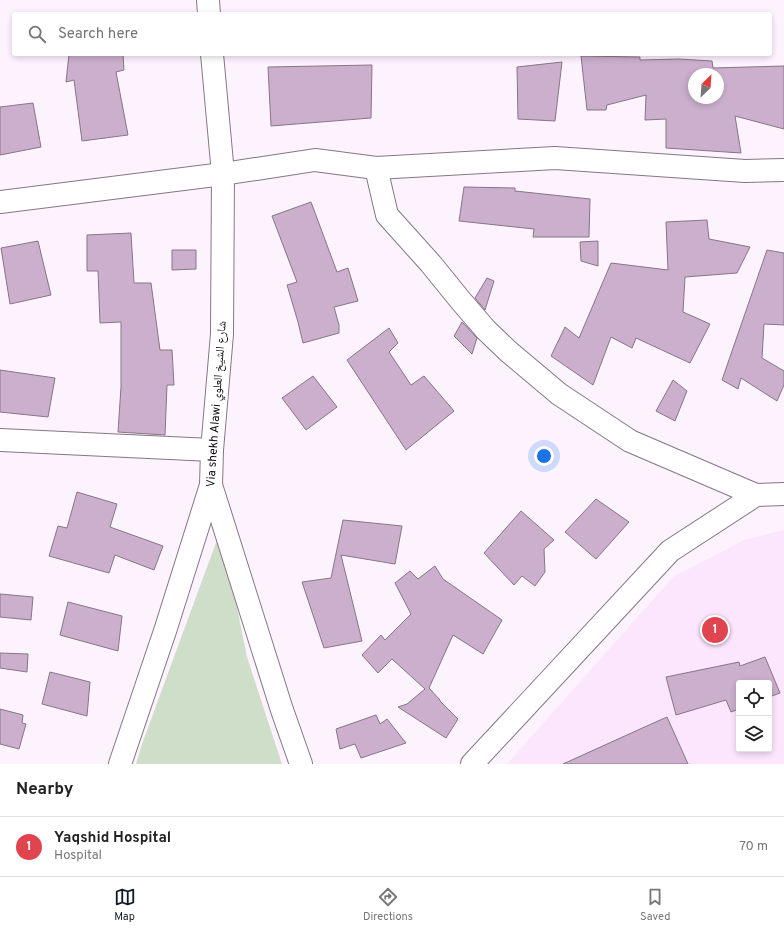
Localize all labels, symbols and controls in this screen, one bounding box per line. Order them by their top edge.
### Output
search box [12,12,772,56]
icon: search [26,23,48,45]
text: Search here [58,25,138,44]
north arrow [688,68,724,104]
street label: Via shekh Alawi شارع الشيخ العلوي [203,320,232,488]
your location [534,446,554,466]
pin: 1 [702,615,728,645]
map controls [736,680,772,752]
button: locate [736,680,772,716]
button: layers [736,716,772,752]
text: Nearby [16,779,73,801]
text: Yaqshid Hospital [54,829,171,848]
text: 1 [26,839,32,855]
text: 70 m [739,839,768,855]
text: Hospital [54,848,102,864]
tab: Map [114,886,136,924]
tab: Directions [363,886,413,924]
tab: Saved [640,886,670,924]

